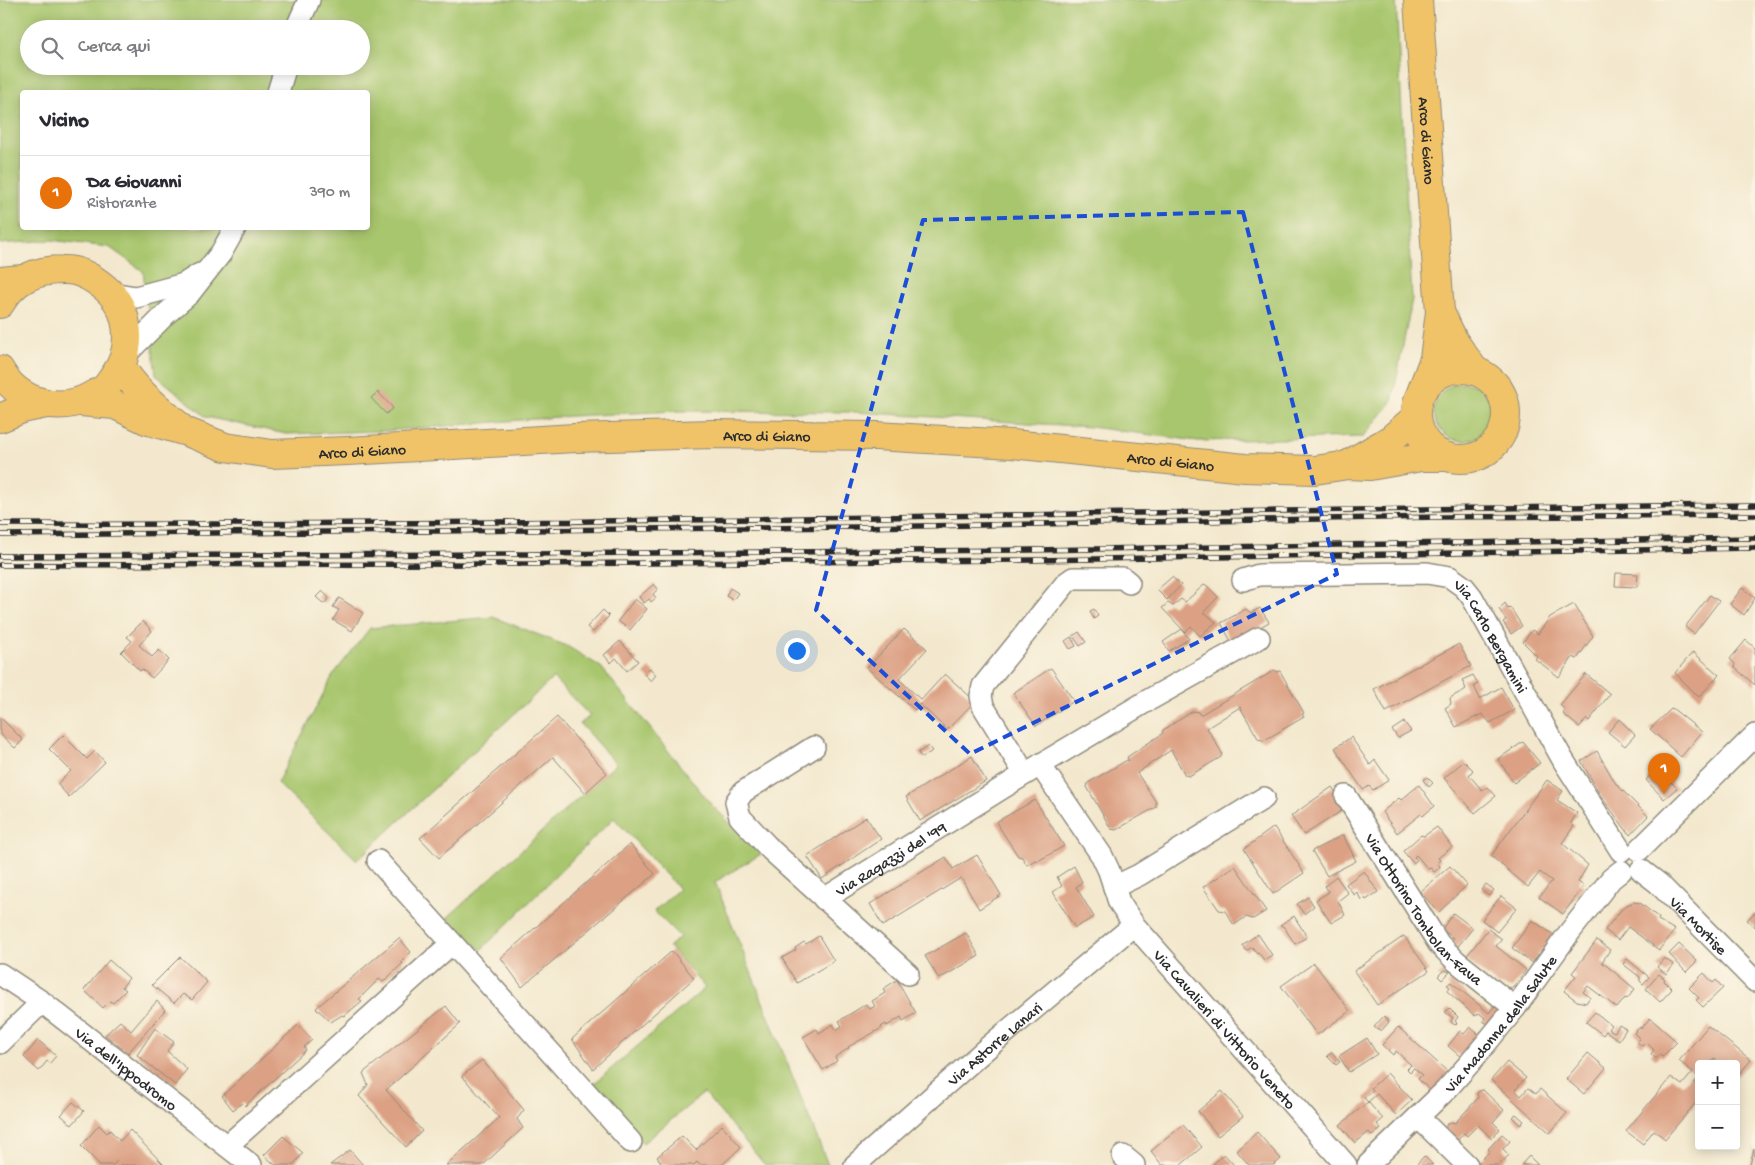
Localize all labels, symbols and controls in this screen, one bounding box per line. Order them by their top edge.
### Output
search box [20,20,370,75]
icon: search [38,34,66,62]
text: Cerca qui [78,36,151,59]
street label: Arco di Giano [1412,97,1437,185]
text: Vicino [40,110,89,135]
text: Da Giovanni [87,172,182,195]
text: 1 [53,184,59,203]
text: 390 m [309,184,350,203]
text: Ristorante [87,195,157,214]
street label: Arco di Giano [723,428,811,448]
street label: Arco di Giano [318,442,407,465]
street label: Arco di Giano [1126,450,1215,478]
street label: Via Carlo Bergamini [1448,576,1530,698]
your location [784,638,810,664]
pin: 1 [1648,753,1680,794]
street label: Via Ragazzi del '99 [832,819,951,903]
street label: Via Ottorino Tombolan-Fava [1358,830,1486,992]
street label: Via Mortise [1663,893,1730,961]
street label: Via Cavalieri di Vittorio Veneto [1147,947,1298,1115]
street label: Via Madonna della Salute [1441,952,1563,1099]
street label: Via Astorre Lanari [944,1000,1048,1092]
street label: Via dell'Ippodromo [69,1024,180,1117]
map controls [1695,1060,1740,1150]
button: + [1695,1060,1740,1105]
button: − [1695,1105,1740,1150]

